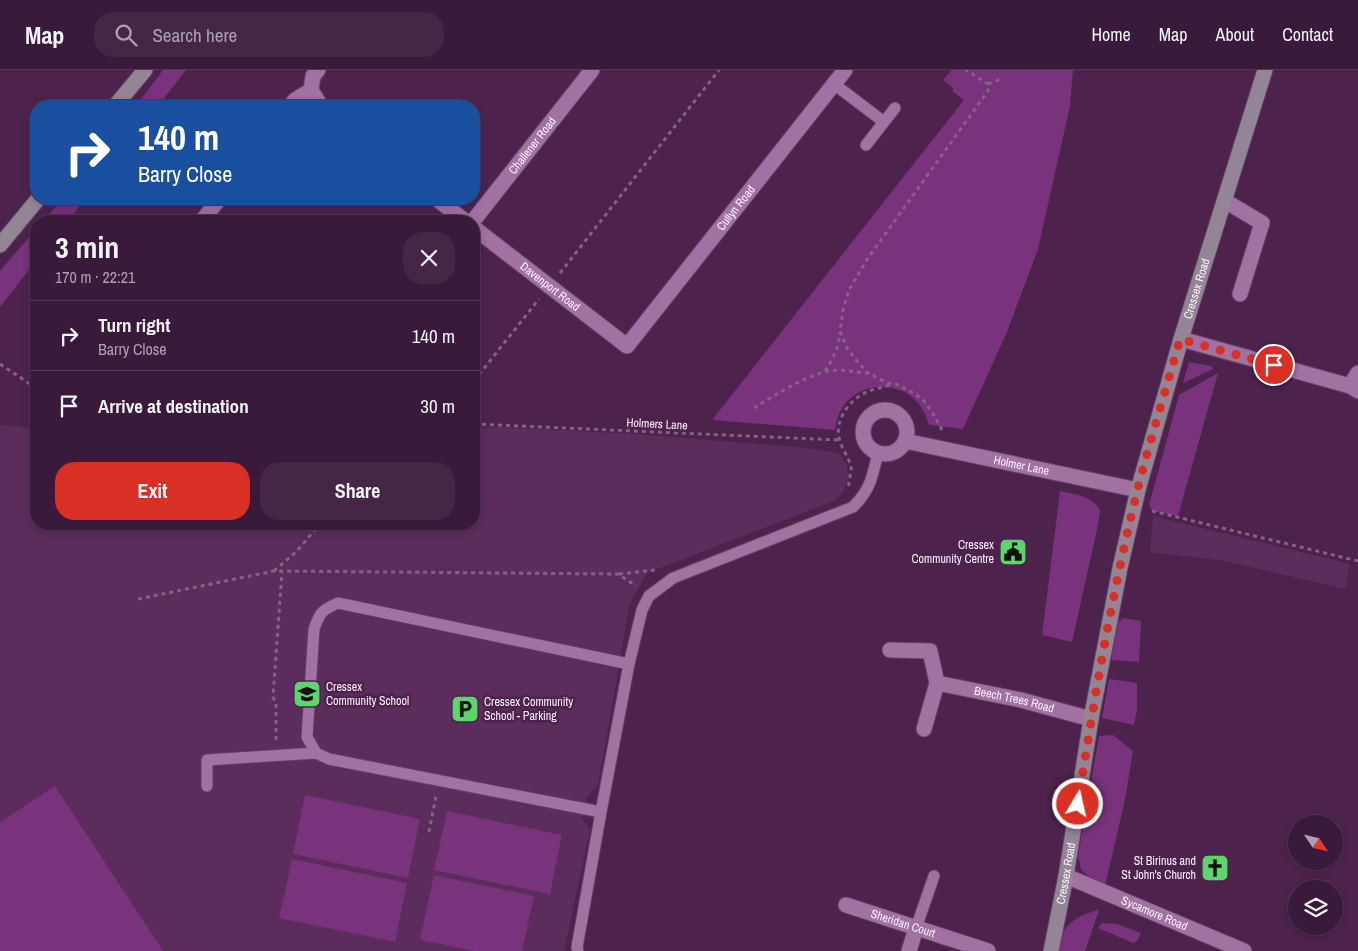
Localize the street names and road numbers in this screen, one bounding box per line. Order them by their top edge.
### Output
street label: Challener Road [505,114,560,177]
street label: Cullyn Road [713,182,759,234]
street label: Cressex Road [1180,256,1214,321]
street label: Davenport Road [517,258,583,315]
street label: Holmers Lane [626,414,688,434]
street label: Holmer Lane [992,452,1051,479]
street label: Beech Trees Road [973,683,1056,717]
street label: Cressex Road [1053,841,1079,906]
street label: Sycamore Road [1119,892,1190,934]
street label: Sheridan Court [869,906,938,941]

